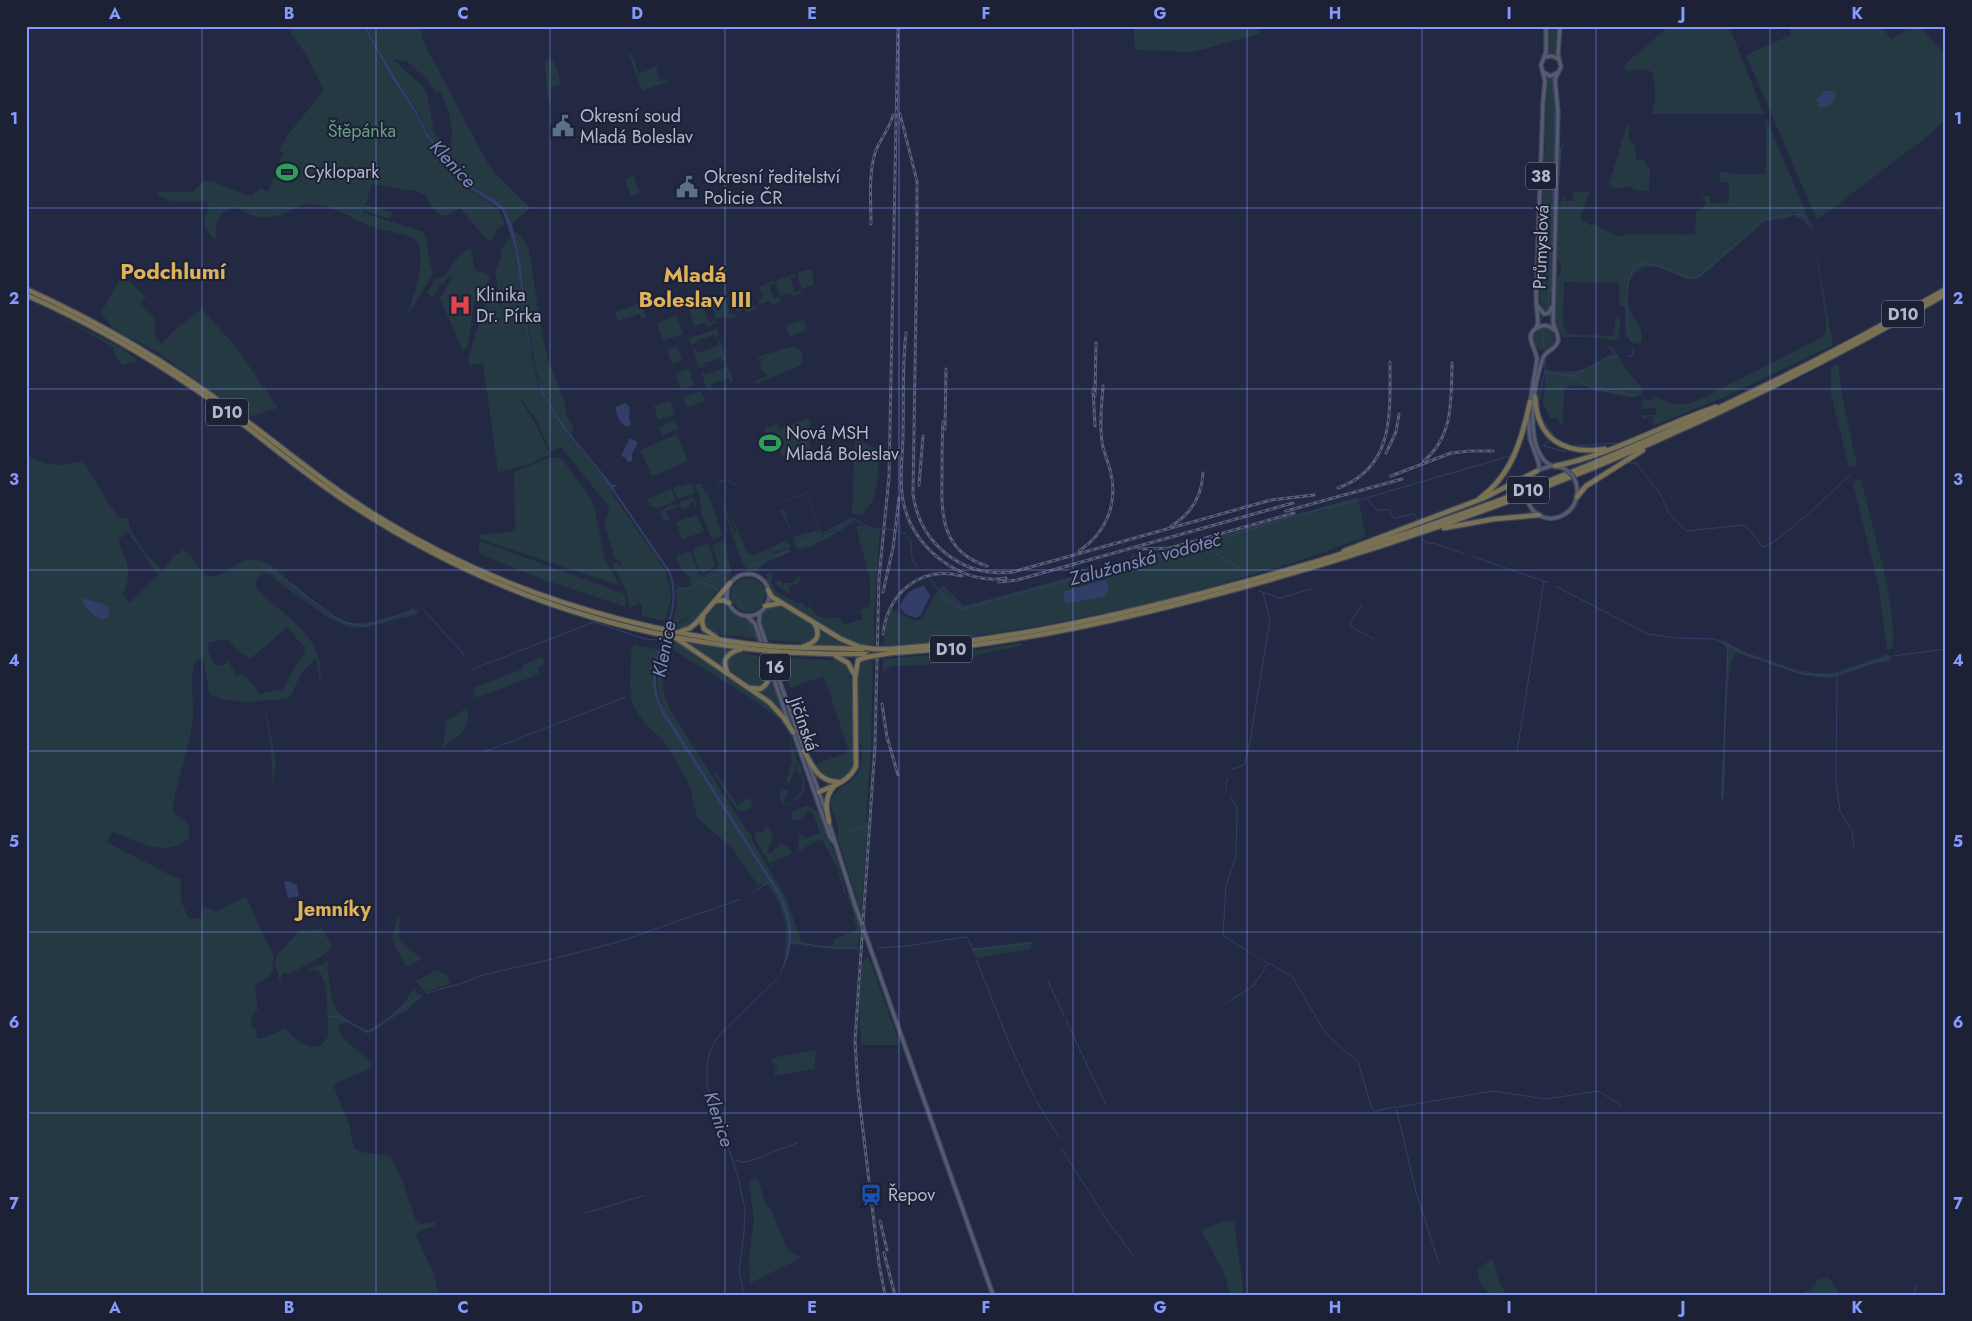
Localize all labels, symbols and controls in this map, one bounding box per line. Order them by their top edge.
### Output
text: A [108,2,121,25]
text: B [284,2,294,25]
text: C [457,2,469,25]
text: D [631,2,643,25]
text: E [807,2,817,25]
text: F [982,2,990,25]
text: G [1153,2,1167,25]
text: H [1329,2,1341,25]
text: I [1506,2,1512,25]
text: J [1677,2,1686,25]
text: K [1851,2,1863,25]
place label: Okresní soud Mladá Boleslav [580,103,693,150]
text: 1 [10,107,18,130]
text: 1 [1954,107,1962,130]
public building icon: Okresní soud Mladá Boleslav [550,113,576,139]
park label: Štěpánka [328,118,396,144]
water label: Klenice [424,134,483,194]
sports icon: Cyklopark [274,159,300,185]
place label: Cyklopark [304,159,379,185]
road number: 38 [1526,162,1556,190]
place label: Okresní ředitelství Policie ČR [704,164,841,211]
public building icon: Okresní ředitelství Policie ČR [674,174,700,200]
street label: Průmyslová [1527,204,1555,290]
district label: Podchlumí [120,255,227,287]
district label: Mladá Boleslav III [638,258,752,315]
place label: Klinika Dr. Pírka [476,282,541,329]
text: 2 [9,287,19,310]
text: 2 [1953,287,1963,310]
hospital icon: Klinika Dr. Pírka [447,292,473,318]
road number: D10 [1882,300,1924,328]
road number: D10 [206,398,248,426]
place label: Nová MSH Mladá Boleslav [786,420,899,467]
sports icon: Nová MSH Mladá Boleslav [757,430,783,456]
text: 3 [9,468,19,491]
text: 3 [1953,468,1963,491]
road number: D10 [1507,476,1549,504]
water label: Zalužanská vodoteč [1065,525,1225,593]
water label: Klenice [645,618,683,680]
road number: D10 [930,636,972,662]
text: 4 [8,649,20,672]
text: 4 [1952,649,1964,672]
road number: 16 [760,654,790,680]
street label: Jičínská [782,692,825,755]
text: 5 [9,830,19,853]
text: 5 [1953,830,1963,853]
district label: Jemníky [293,895,371,924]
text: 6 [9,1011,19,1034]
text: 6 [1953,1011,1963,1034]
water label: Klenice [697,1088,741,1151]
station icon: Řepov [858,1182,884,1208]
place label: Řepov [888,1182,935,1208]
text: 7 [9,1192,19,1215]
text: 7 [1953,1192,1963,1215]
text: A [108,1296,121,1319]
text: B [284,1296,294,1319]
text: C [457,1296,469,1319]
text: D [631,1296,643,1319]
text: E [807,1296,817,1319]
text: F [982,1296,990,1319]
text: G [1153,1296,1167,1319]
text: H [1329,1296,1341,1319]
text: I [1506,1296,1512,1319]
text: J [1677,1296,1686,1319]
text: K [1851,1296,1863,1319]

